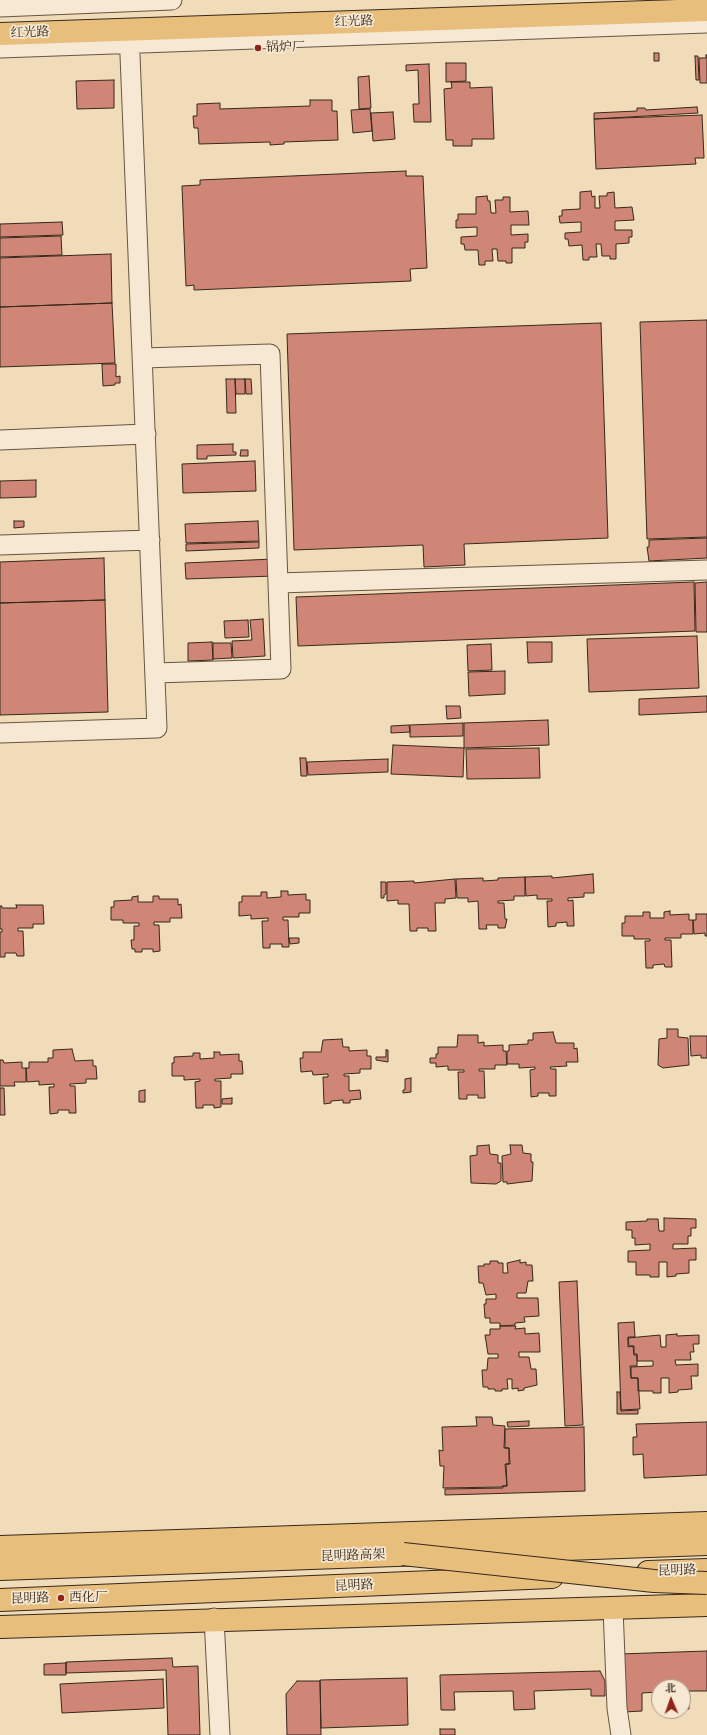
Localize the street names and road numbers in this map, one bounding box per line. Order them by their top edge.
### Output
street label: 红光路 [334,14,374,30]
street label: 红光路 [10,25,50,41]
street label: 昆明路高架 [320,1547,386,1565]
street label: 昆明路 [657,1563,697,1579]
street label: 昆明路 [334,1577,374,1595]
street label: 昆明路 [10,1591,50,1607]

